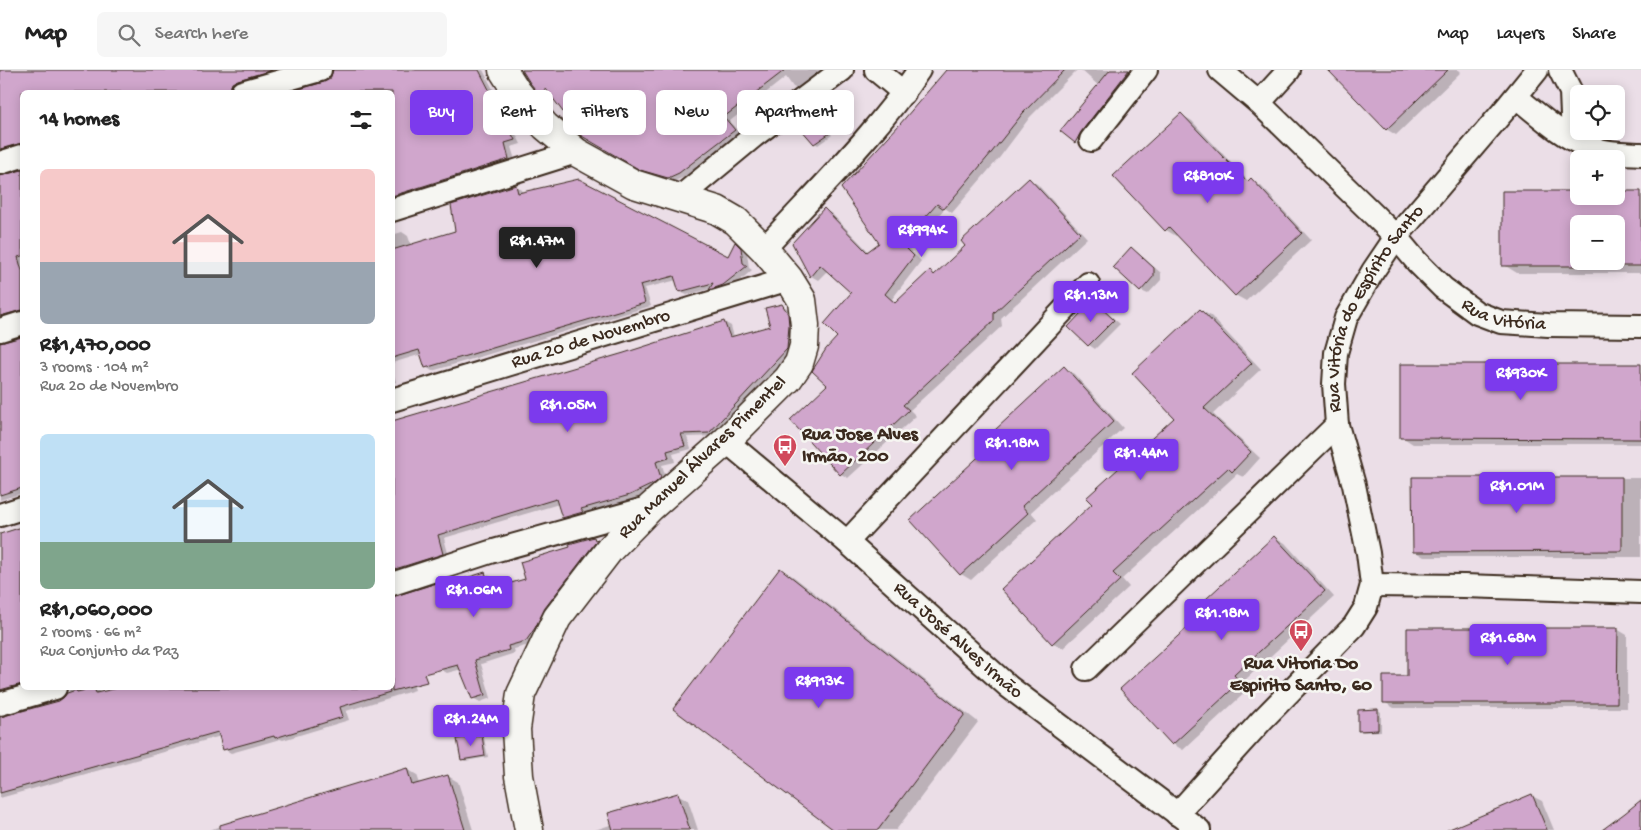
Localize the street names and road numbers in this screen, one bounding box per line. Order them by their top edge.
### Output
street label: Rua Vitória do Espírito Santo [1322,200,1430,413]
street label: Rua Vitória [1456,294,1548,336]
street label: Rua 20 de Novembro [509,304,673,374]
street label: Rua Manuel Álvares Pimentel [614,372,792,544]
street label: Rua José Alves Irmão [888,577,1027,705]

